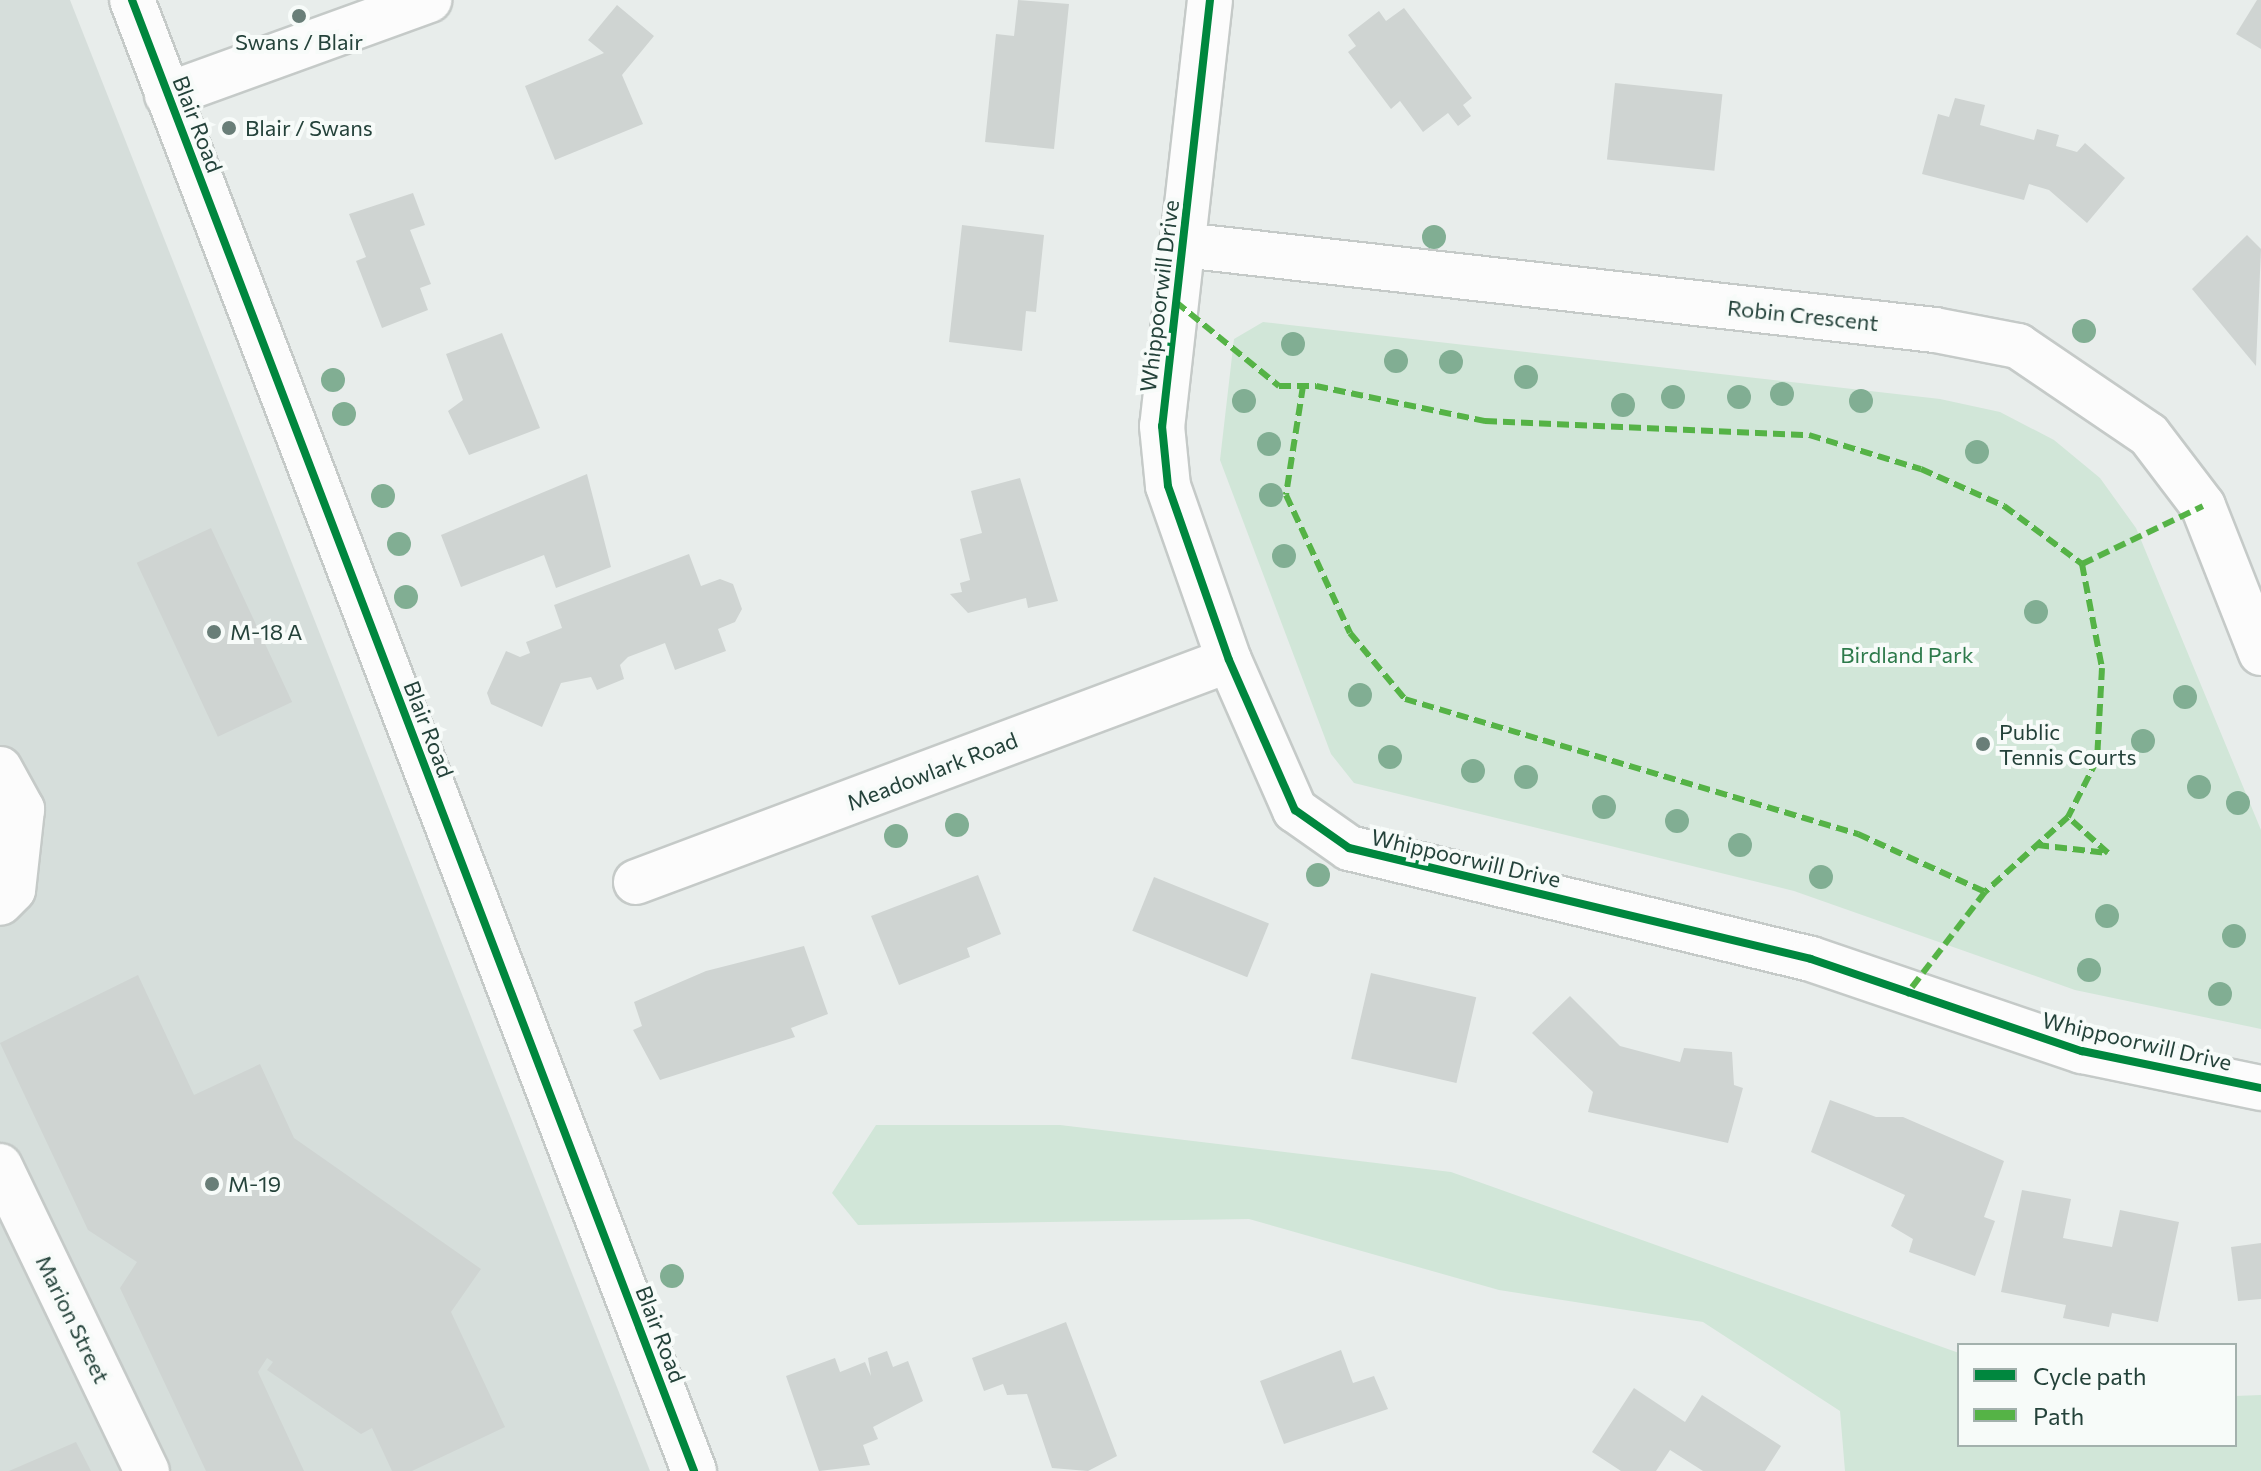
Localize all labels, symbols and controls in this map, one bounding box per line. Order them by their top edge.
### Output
marker: Swans / Blair [290,7,308,25]
place label: Swans / Blair [235,29,363,55]
street label: Blair Road [168,72,228,176]
place label: Blair / Swans [245,115,373,141]
marker: Blair / Swans [220,119,238,137]
street label: Whippoorwill Drive [1134,198,1184,394]
street label: Robin Crescent [1726,294,1880,336]
place label: M-18 A [230,619,302,645]
marker: M-18 A [205,623,223,641]
park label: Birdland Park [1840,642,1974,668]
street label: Blair Road [399,677,459,781]
place label: Public Tennis Courts [1999,718,2136,770]
street label: Meadowlark Road [843,726,1021,816]
marker: Public Tennis Courts [1974,735,1992,753]
street label: Whippoorwill Drive [1369,823,1563,893]
street label: Whippoorwill Drive [2040,1006,2234,1076]
place label: M-19 [228,1171,281,1197]
marker: M-19 [203,1175,221,1193]
street label: Marion Street [31,1251,115,1387]
street label: Blair Road [631,1282,691,1386]
legend [1957,1343,2237,1447]
text: Cycle path [2033,1361,2147,1390]
text: Path [2033,1401,2084,1430]

